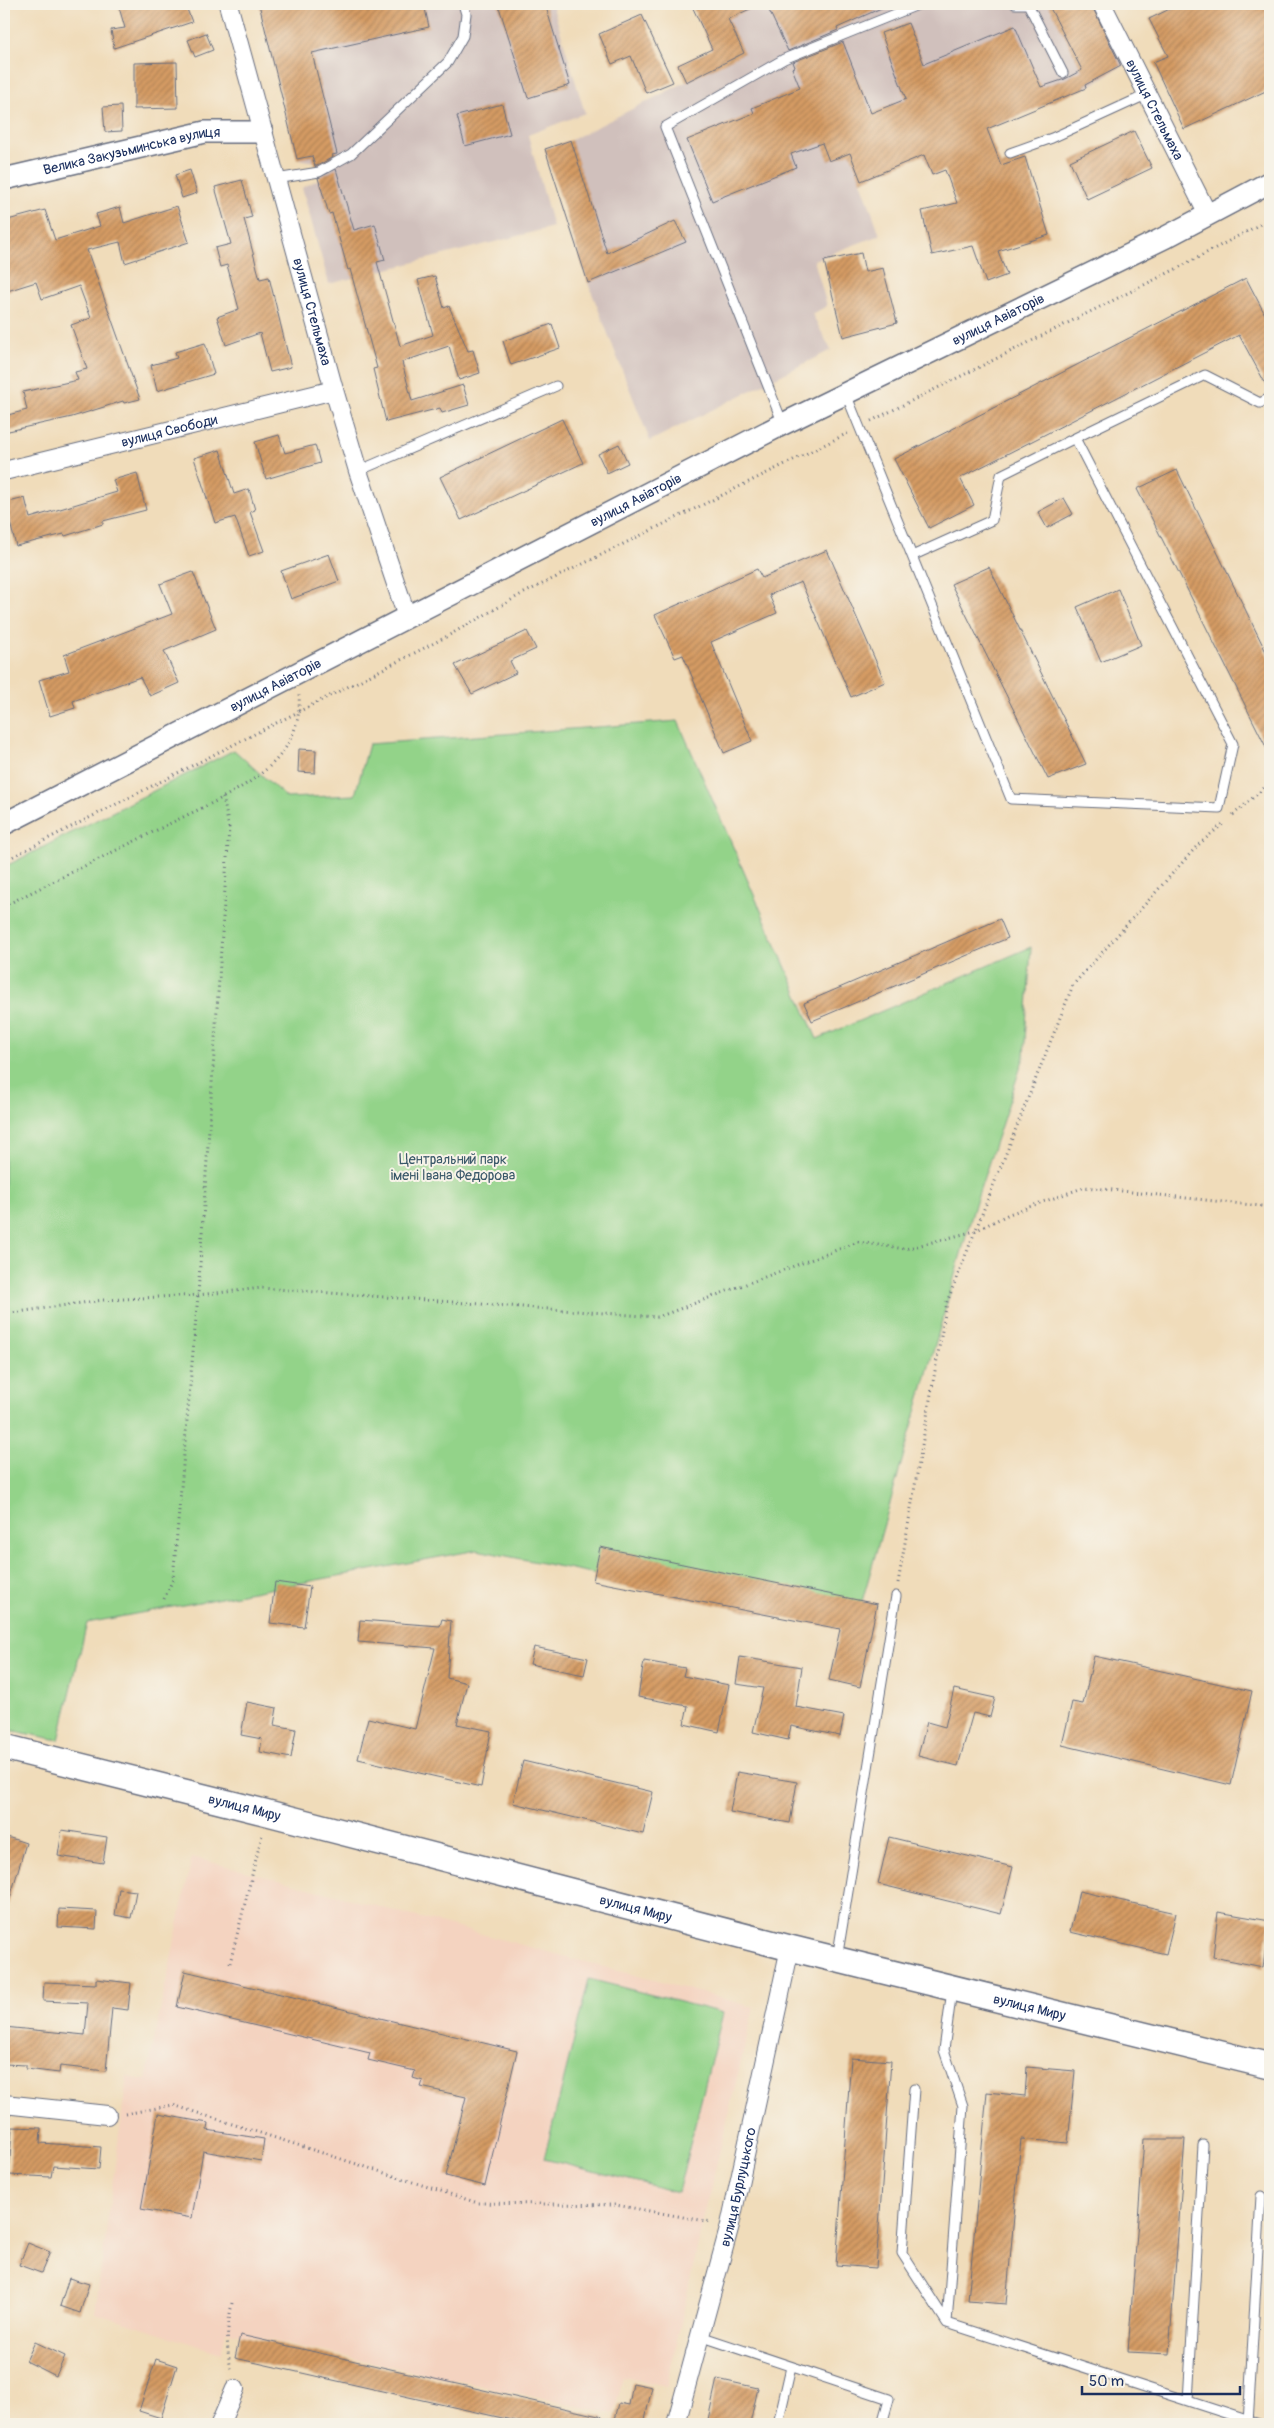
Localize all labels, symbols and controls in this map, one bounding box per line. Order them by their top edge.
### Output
street label: вулиця Стельмаха [1123,56,1187,163]
street label: Велика Закузьминська вулиця [41,124,220,178]
street label: вулиця Стельмаха [290,256,335,367]
street label: вулиця Авіаторів [949,289,1047,349]
street label: вулиця Свободи [119,411,219,450]
street label: вулиця Авіаторів [587,469,684,530]
street label: вулиця Авіаторів [227,654,324,715]
park label: Центральний парк імені Івана Федорова [391,1151,515,1184]
street label: вулиця Миру [207,1790,283,1824]
street label: вулиця Миру [598,1891,674,1926]
street label: вулиця Миру [992,1990,1067,2024]
street label: вулиця Бурлуцького [716,2125,759,2248]
scale bar [1082,2363,1239,2395]
text: 50 m [1089,2372,1124,2391]

